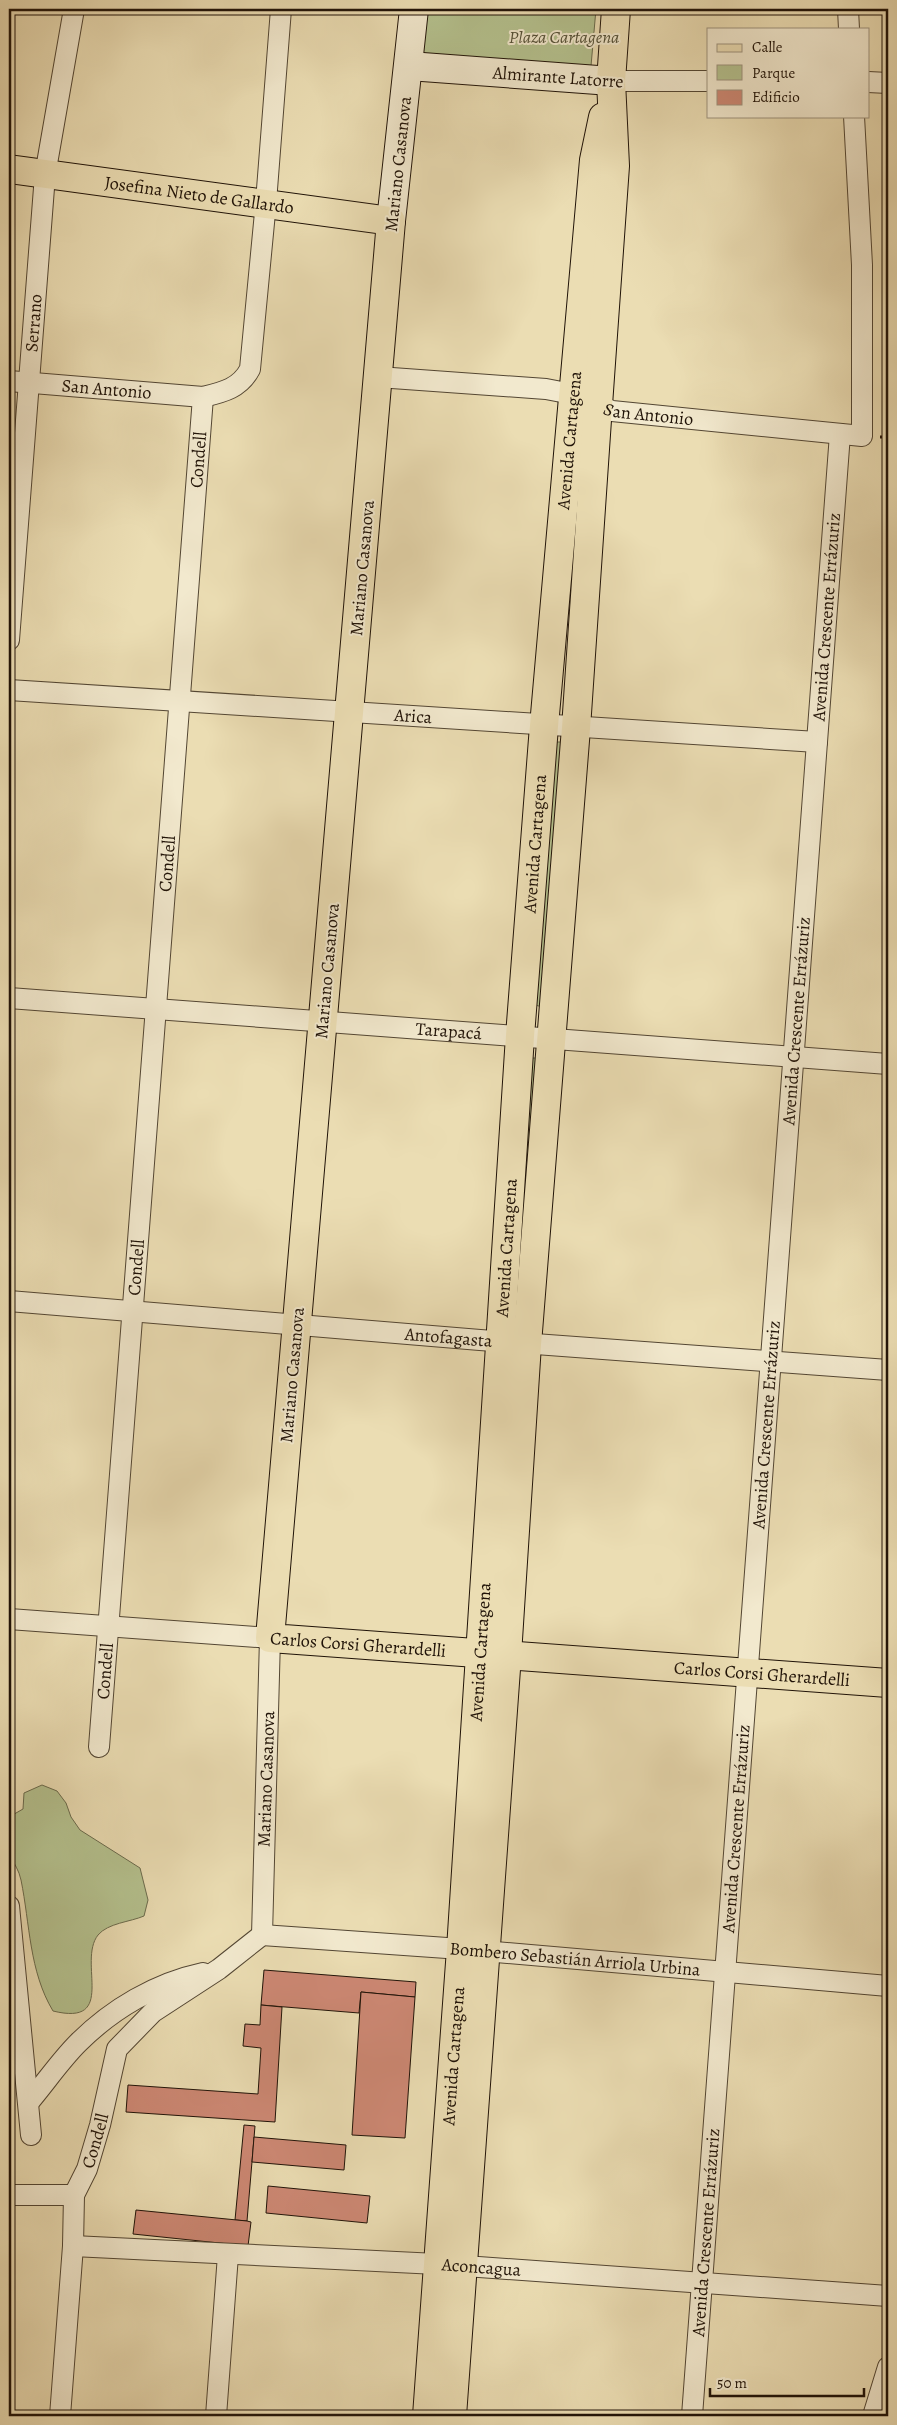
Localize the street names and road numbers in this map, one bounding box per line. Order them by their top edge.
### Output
street label: Almirante Latorre [491,60,624,94]
street label: Mariano Casanova [379,94,417,233]
street label: Josefina Nieto de Gallardo [103,170,295,220]
street label: Serrano [19,293,48,353]
street label: Avenida Cartagena [551,369,587,511]
street label: San Antonio [61,373,152,405]
street label: San Antonio [600,397,694,431]
street label: Condell [184,430,212,489]
street label: Mariano Casanova [344,499,380,637]
street label: Avenida Crescente Errázuriz [807,512,846,723]
street label: Arica [392,703,433,729]
street label: Avenida Cartagena [517,773,552,915]
street label: Condell [153,834,181,893]
street label: Mariano Casanova [309,902,345,1040]
street label: Avenida Crescente Errázuriz [776,916,816,1127]
street label: Tarapacá [415,1017,483,1046]
street label: Avenida Cartagena [490,1177,523,1319]
street label: Condell [122,1238,150,1296]
street label: Mariano Casanova [274,1306,310,1444]
street label: Avenida Crescente Errázuriz [746,1320,786,1531]
street label: Antofagasta [403,1322,494,1353]
street label: Avenida Cartagena [464,1581,497,1723]
street label: Carlos Corsi Gherardelli [269,1626,447,1663]
street label: Condell [91,1642,119,1700]
street label: Carlos Corsi Gherardelli [673,1655,851,1692]
street label: Mariano Casanova [252,1710,280,1847]
street label: Avenida Crescente Errázuriz [716,1724,756,1935]
street label: Bombero Sebastián Arriola Urbina [449,1936,702,1982]
street label: Avenida Cartagena [436,1985,470,2127]
street label: Condell [76,2110,114,2171]
street label: Avenida Crescente Errázuriz [686,2127,725,2339]
street label: Aconcagua [440,2252,523,2282]

